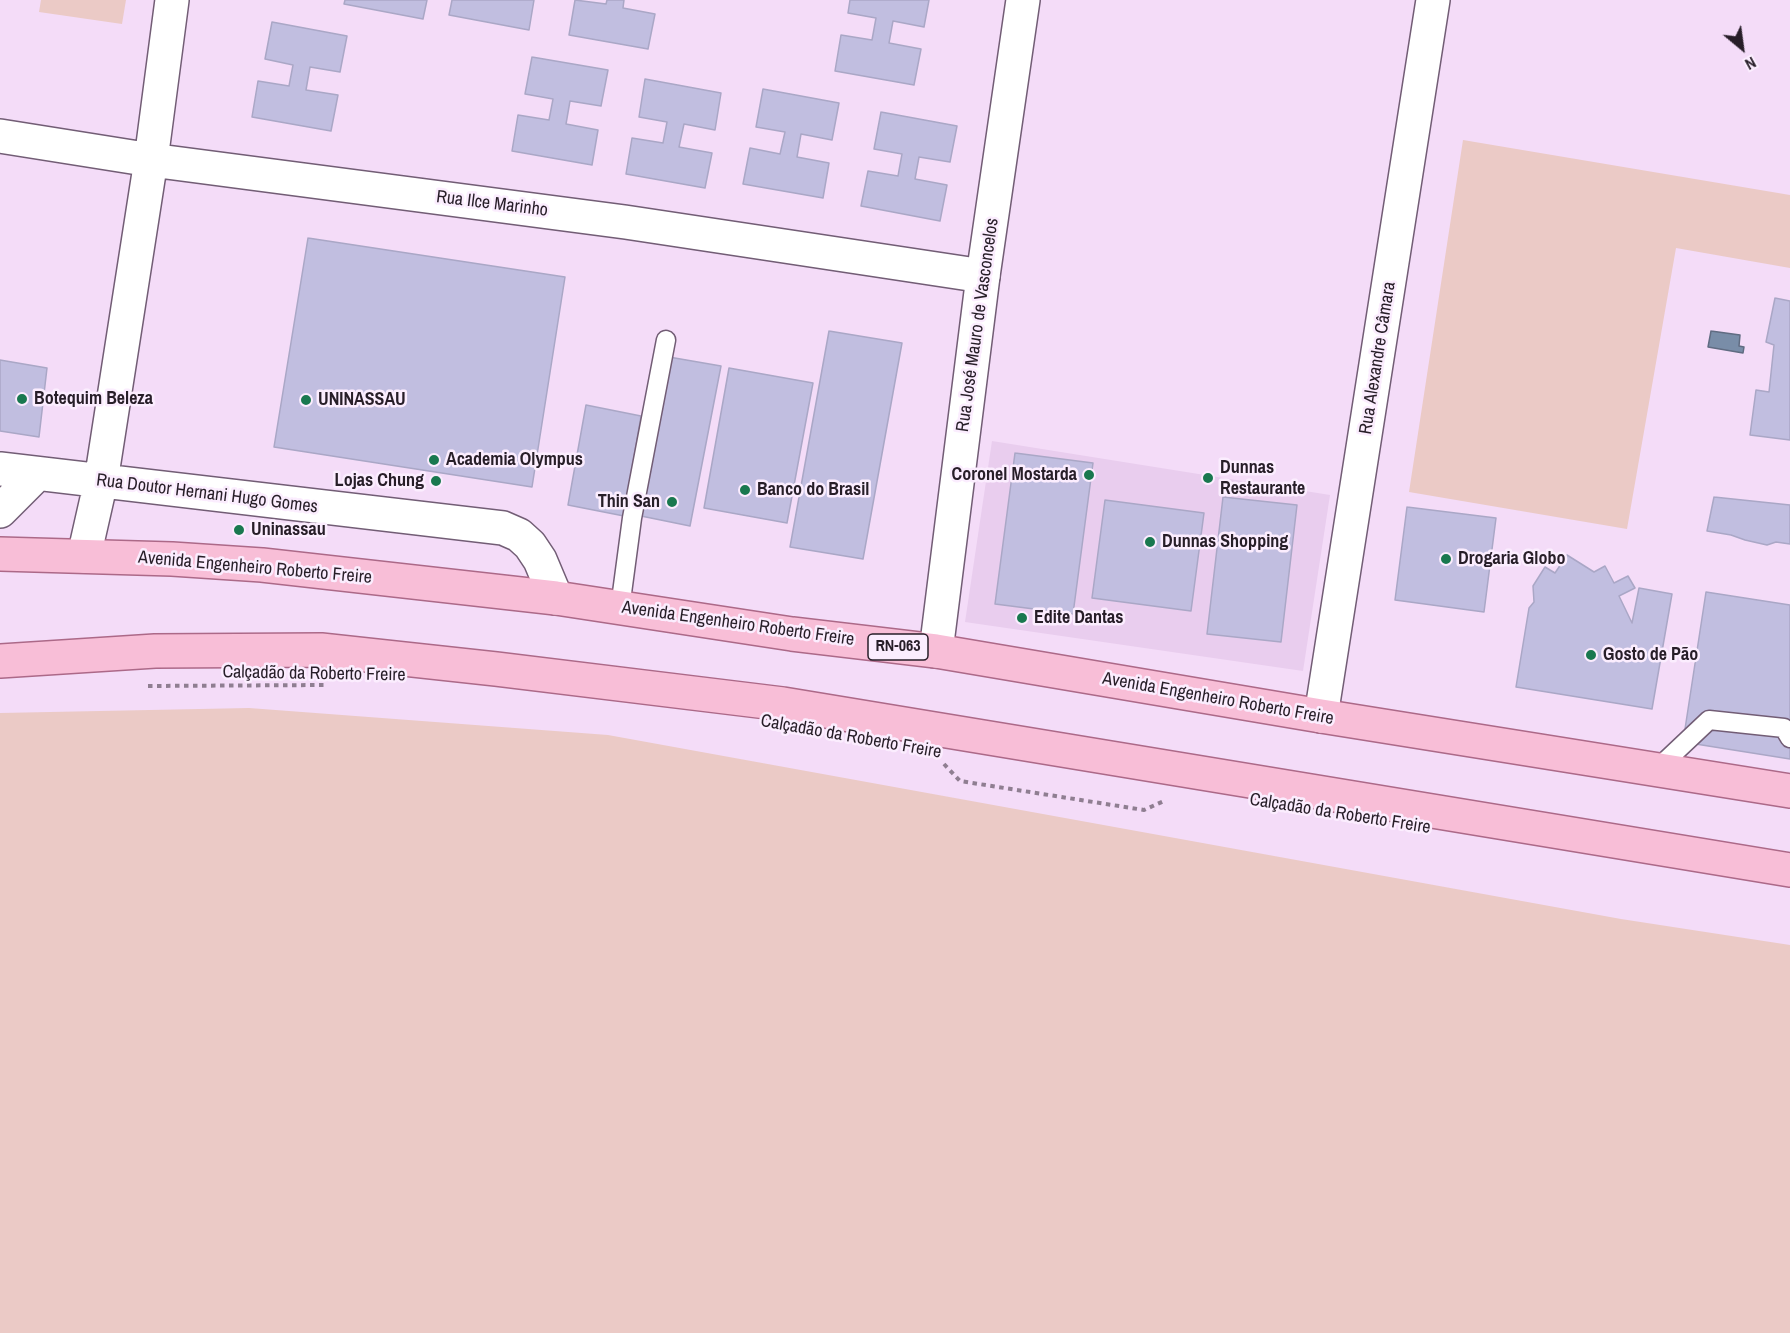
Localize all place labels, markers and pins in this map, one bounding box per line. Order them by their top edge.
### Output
place label: Botequim Beleza [34,388,153,410]
place label: UNINASSAU [318,389,406,411]
marker: Botequim Beleza [15,392,29,406]
marker: UNINASSAU [299,393,313,407]
place label: Academia Olympus [446,449,583,471]
marker: Academia Olympus [427,453,441,467]
place label: Dunnas Restaurante [1220,457,1305,500]
place label: Coronel Mostarda [952,464,1077,486]
marker: Coronel Mostarda [1082,468,1096,482]
place label: Lojas Chung [335,470,424,492]
marker: Dunnas Restaurante [1201,471,1215,485]
marker: Lojas Chung [429,474,443,488]
place label: Banco do Brasil [757,479,869,501]
marker: Banco do Brasil [738,483,752,497]
place label: Thin San [598,491,660,513]
marker: Thin San [665,495,679,509]
place label: Uninassau [251,519,326,541]
marker: Uninassau [232,523,246,537]
place label: Dunnas Shopping [1162,531,1288,553]
marker: Dunnas Shopping [1143,535,1157,549]
place label: Drogaria Globo [1458,548,1565,570]
marker: Drogaria Globo [1439,552,1453,566]
place label: Edite Dantas [1034,607,1123,629]
marker: Edite Dantas [1015,611,1029,625]
place label: Gosto de Pão [1603,644,1698,666]
marker: Gosto de Pão [1584,648,1598,662]

